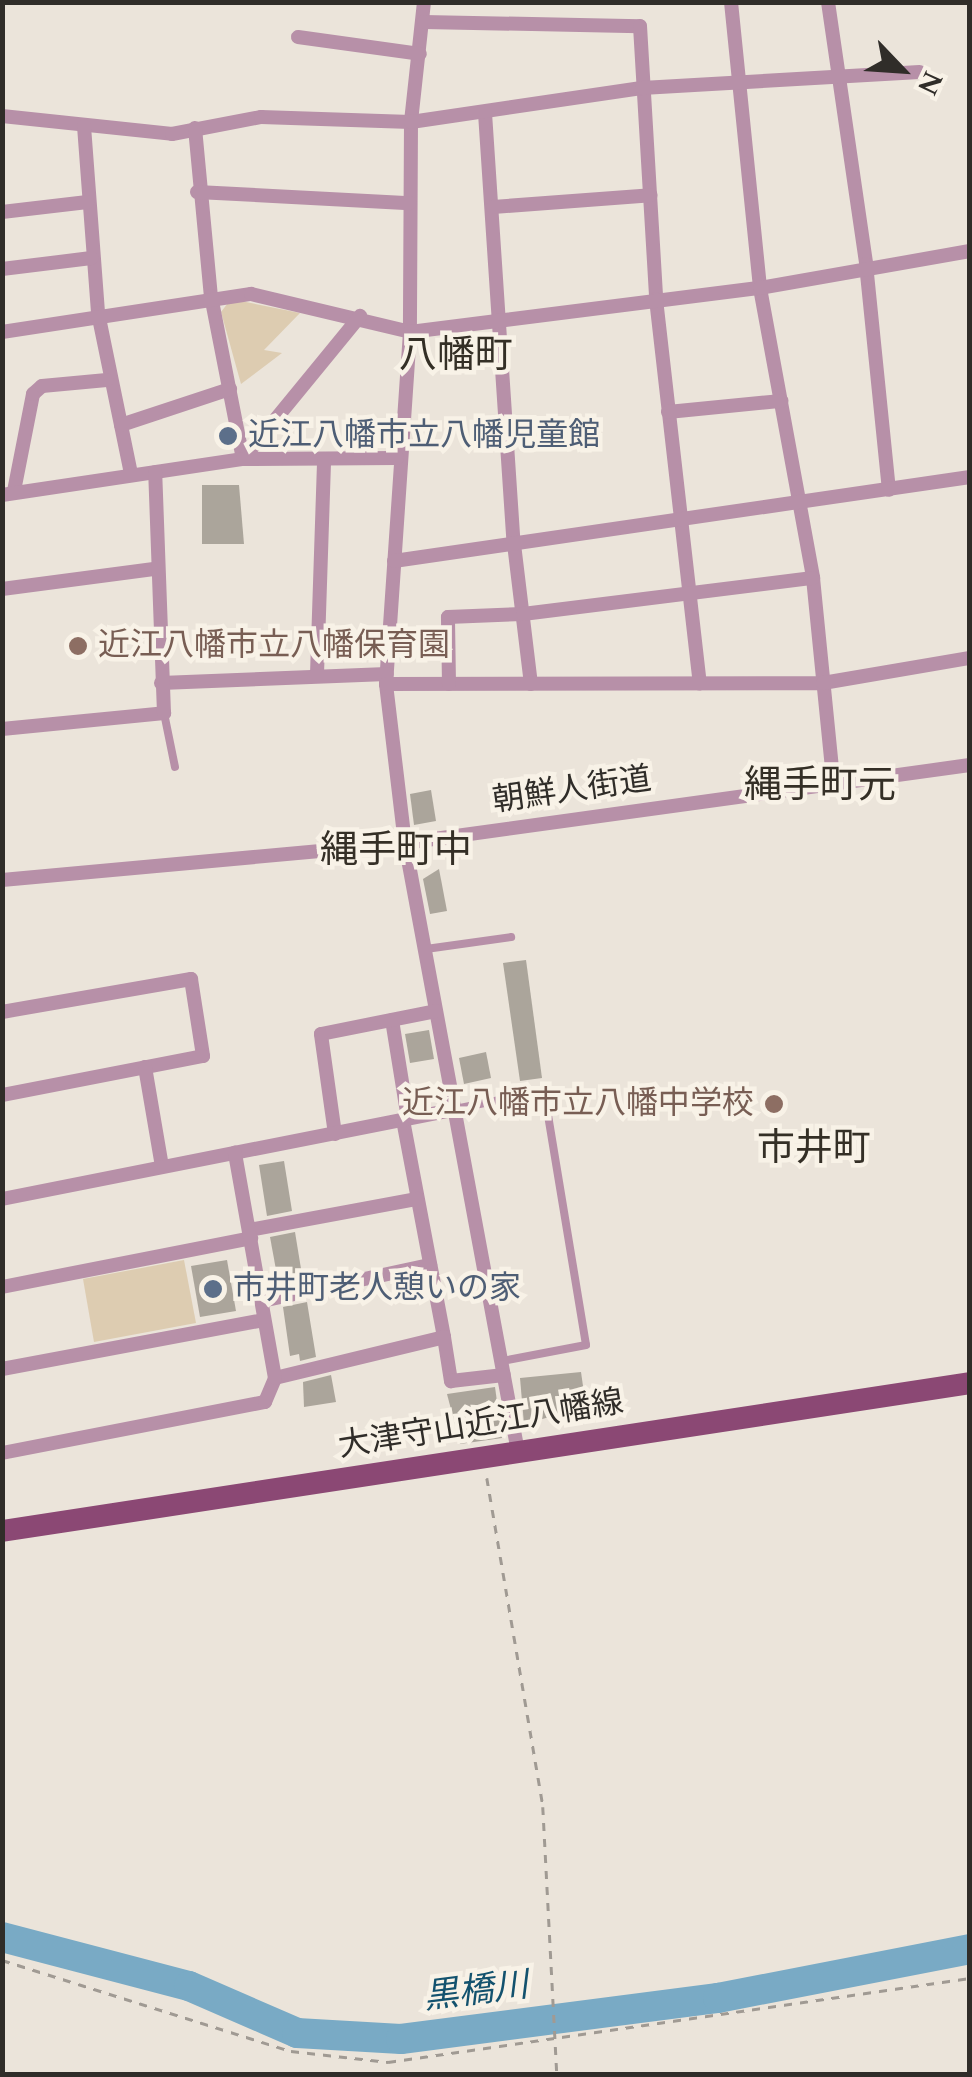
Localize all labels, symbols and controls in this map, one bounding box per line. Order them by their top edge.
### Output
north arrow [852,20,952,120]
text: N [905,63,954,102]
district label: 八幡町 [399,334,513,380]
place label: 近江八幡市立八幡児童館 [248,417,600,455]
marker: 近江八幡市立八幡児童館 [217,425,239,447]
place label: 近江八幡市立八幡保育園 [98,627,450,665]
marker: 近江八幡市立八幡保育園 [67,635,89,657]
street label: 朝鮮人街道 [490,761,654,821]
district label: 縄手町元 [744,764,896,810]
district label: 縄手町中 [320,829,472,875]
place label: 近江八幡市立八幡中学校 [402,1085,754,1123]
marker: 近江八幡市立八幡中学校 [763,1093,785,1115]
district label: 市井町 [757,1127,871,1173]
place label: 市井町老人憩いの家 [233,1270,521,1308]
marker: 市井町老人憩いの家 [202,1278,224,1300]
street label: 大津守山近江八幡線 [336,1384,626,1466]
water label: 黒橋川 [421,1965,531,2019]

